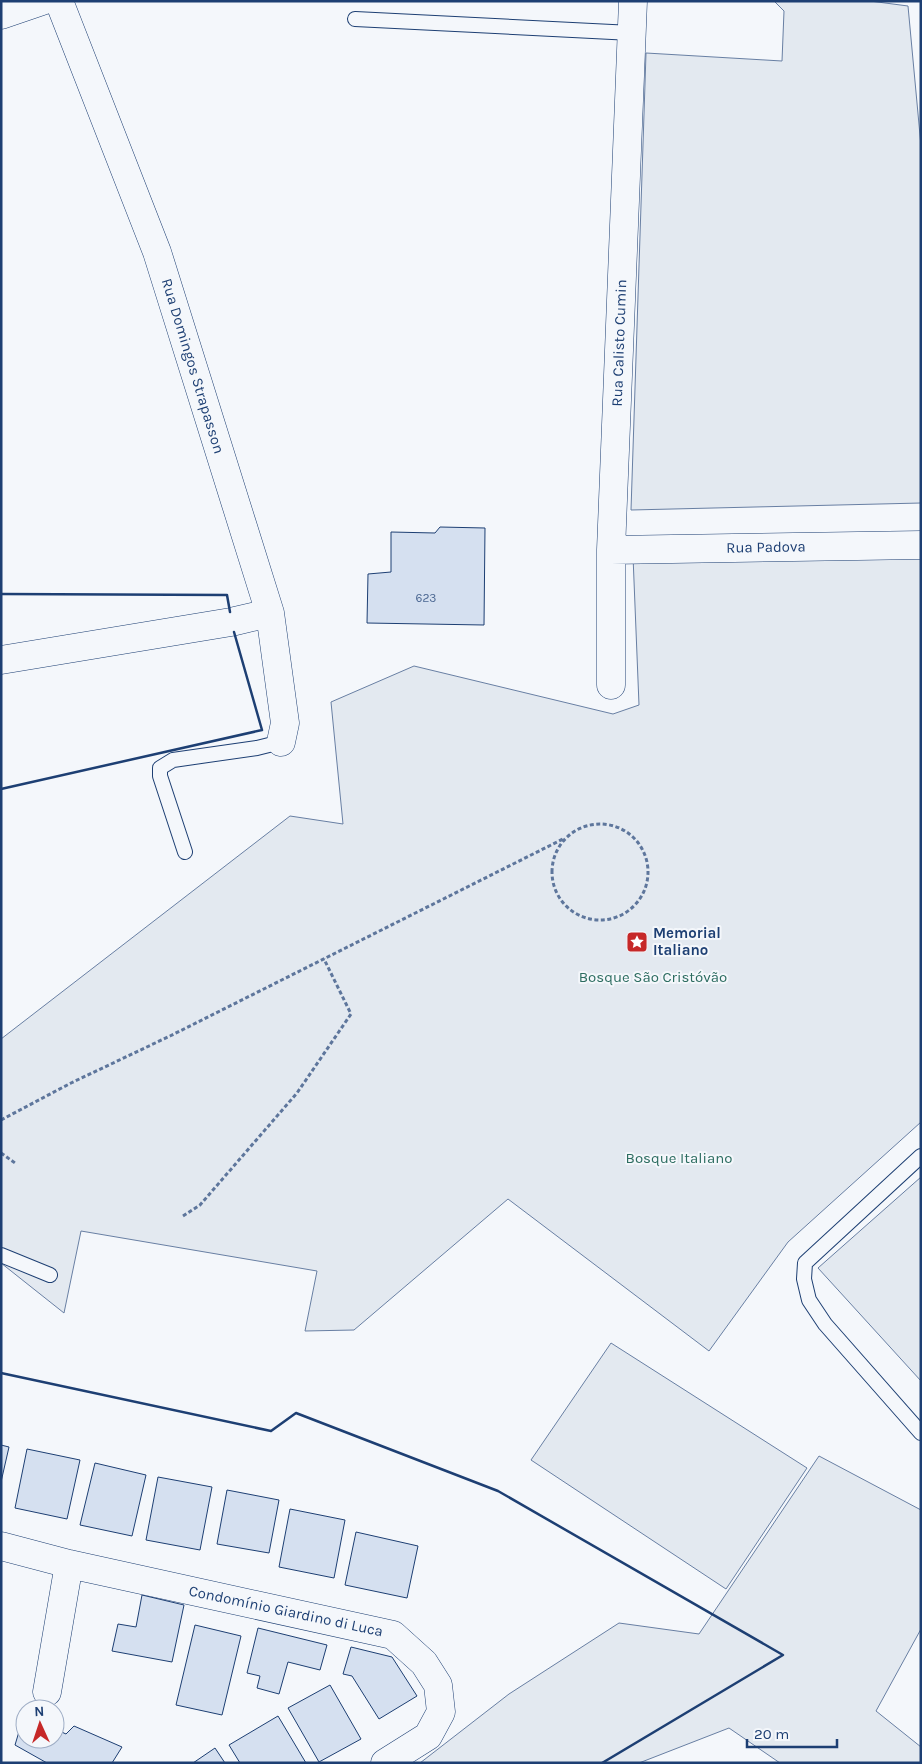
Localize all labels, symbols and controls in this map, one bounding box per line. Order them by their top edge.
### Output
street label: Rua Domingos Strapasson [158,276,228,456]
street label: Rua Calisto Cumin [608,279,630,407]
street label: Rua Padova [726,537,806,557]
house number: 623 [416,591,436,605]
place label: Memorial Italiano [653,924,721,959]
place icon: Memorial Italiano [625,930,649,954]
park label: Bosque São Cristóvão [579,968,727,986]
park label: Bosque Italiano [626,1149,732,1167]
street label: Condomínio Giardino di Luca [187,1582,385,1640]
north arrow [15,1699,65,1749]
text: N [34,1703,45,1720]
scale bar [747,1716,837,1748]
text: 20 m [754,1725,789,1743]

